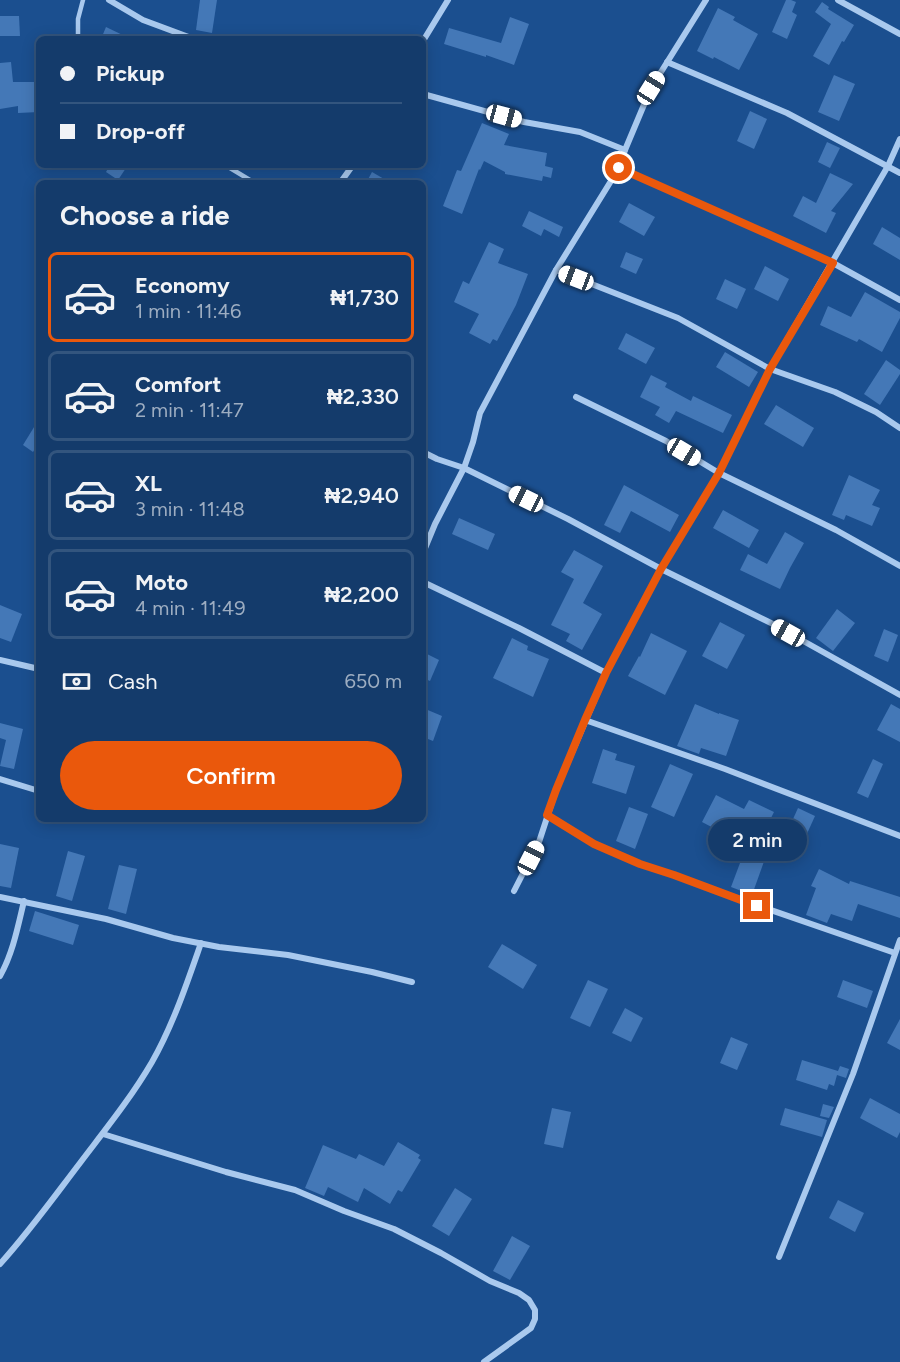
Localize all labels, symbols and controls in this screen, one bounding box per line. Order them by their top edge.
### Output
text: Pickup [96,60,165,87]
car [634,68,668,108]
car [484,103,524,129]
text: Drop-off [96,118,185,145]
route start [605,154,632,181]
text: Choose a ride [60,199,229,232]
car [556,263,596,293]
icon: car [63,270,117,324]
text: Economy [135,272,230,299]
text: ₦1,730 [330,284,399,311]
text: 1 min · 11:46 [135,299,241,323]
icon: car [63,369,117,423]
text: Comfort [135,371,221,398]
text: ₦2,330 [327,383,399,410]
text: 2 min · 11:47 [135,398,244,422]
car [664,435,704,469]
icon: car [63,468,117,522]
text: XL [135,470,162,497]
text: ₦2,940 [325,482,399,509]
car [506,483,546,515]
text: 3 min · 11:48 [135,497,245,521]
icon: car [63,567,117,621]
text: Moto [135,569,188,596]
text: ₦2,200 [324,581,399,608]
text: 4 min · 11:49 [135,596,245,620]
car [768,616,808,650]
icon: cash [60,665,93,698]
text: Cash [108,668,158,695]
text: 650 m [344,669,402,693]
button: Confirm [60,741,402,810]
callout: 2 min [708,819,807,861]
text: 2 min [733,828,782,852]
car [515,838,547,878]
route end [743,892,770,919]

